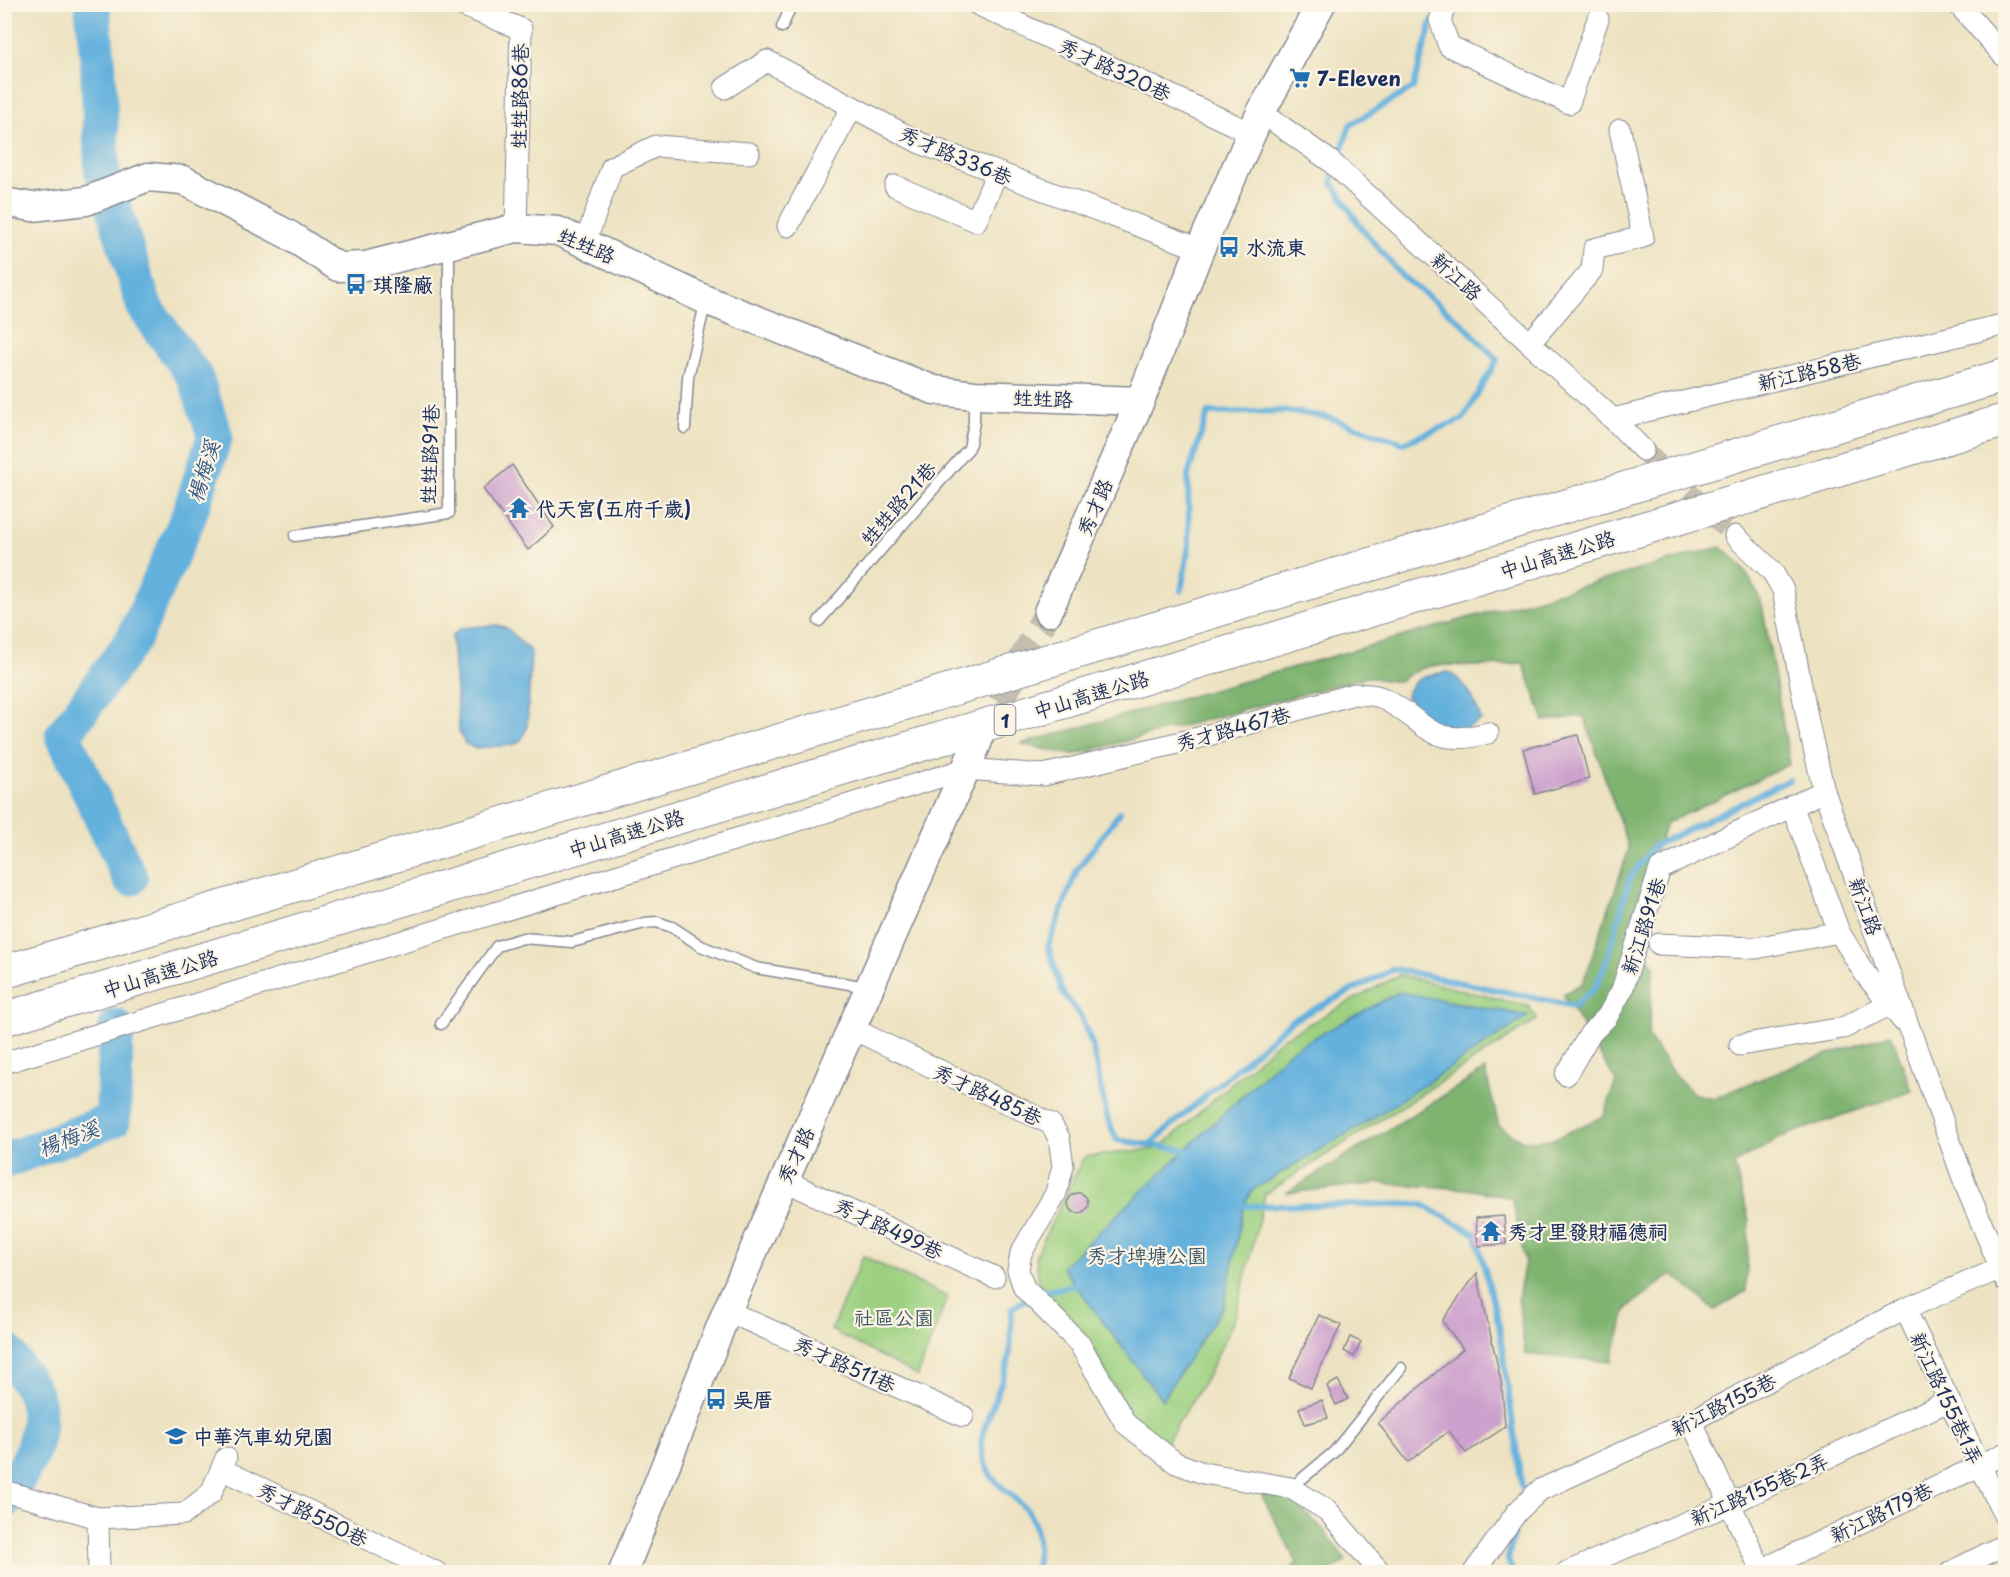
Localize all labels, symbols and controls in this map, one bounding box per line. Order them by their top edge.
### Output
street label: 秀才路320巷 [1054,30,1177,109]
street label: 甡甡路86巷 [503,42,535,149]
place label: 7-Eleven [1317,63,1401,93]
supermarket icon: 7-Eleven [1288,66,1312,90]
street label: 秀才路336巷 [895,118,1018,193]
street label: 甡甡路 [554,219,621,271]
place label: 水流東 [1246,232,1306,262]
bus stop icon: 水流東 [1217,235,1241,259]
street label: 新江路 [1425,245,1490,308]
place label: 琪隆廠 [373,269,433,299]
bus stop icon: 琪隆廠 [344,272,368,296]
street label: 新江路58巷 [1754,344,1865,397]
street label: 甡甡路 [1012,382,1075,414]
street label: 甡甡路91巷 [412,402,446,505]
water label: 楊梅溪 [177,435,227,506]
street label: 甡甡路21巷 [853,453,944,552]
street label: 秀才路 [1068,473,1120,540]
place label: 代天宮(五府千歲) [536,493,691,523]
temple icon: 代天宮(五府千歲) [507,496,531,520]
street label: 中山高速公路 [1495,522,1620,586]
street label: 中山高速公路 [1029,662,1154,726]
street label: 秀才路467巷 [1172,698,1295,758]
road number: 1 [994,705,1016,735]
street label: 中山高速公路 [564,801,689,865]
street label: 新江路91巷 [1613,873,1673,979]
street label: 新江路 [1842,873,1891,940]
street label: 中山高速公路 [98,941,223,1005]
street label: 秀才路485巷 [928,1056,1049,1133]
water label: 楊梅溪 [33,1110,104,1163]
street label: 秀才路 [769,1121,822,1189]
street label: 秀才路499巷 [830,1190,949,1267]
place label: 秀才里發財福德祠 [1508,1216,1668,1246]
temple icon: 秀才里發財福德祠 [1479,1219,1503,1243]
park label: 秀才埤塘公園 [1087,1240,1207,1270]
park label: 社區公園 [854,1302,934,1332]
street label: 新江路155巷1弄 [1903,1327,1991,1469]
street label: 秀才路511巷 [789,1328,902,1400]
street label: 新江路155巷 [1665,1364,1782,1443]
place label: 吳厝 [733,1384,773,1414]
bus stop icon: 吳厝 [704,1387,728,1411]
place label: 中華汽車幼兒園 [193,1421,333,1451]
school or university icon: 中華汽車幼兒園 [164,1424,188,1448]
street label: 新江路155巷2弄 [1685,1445,1833,1533]
street label: 秀才路550巷 [252,1474,375,1554]
street label: 新江路179巷 [1824,1474,1939,1550]

